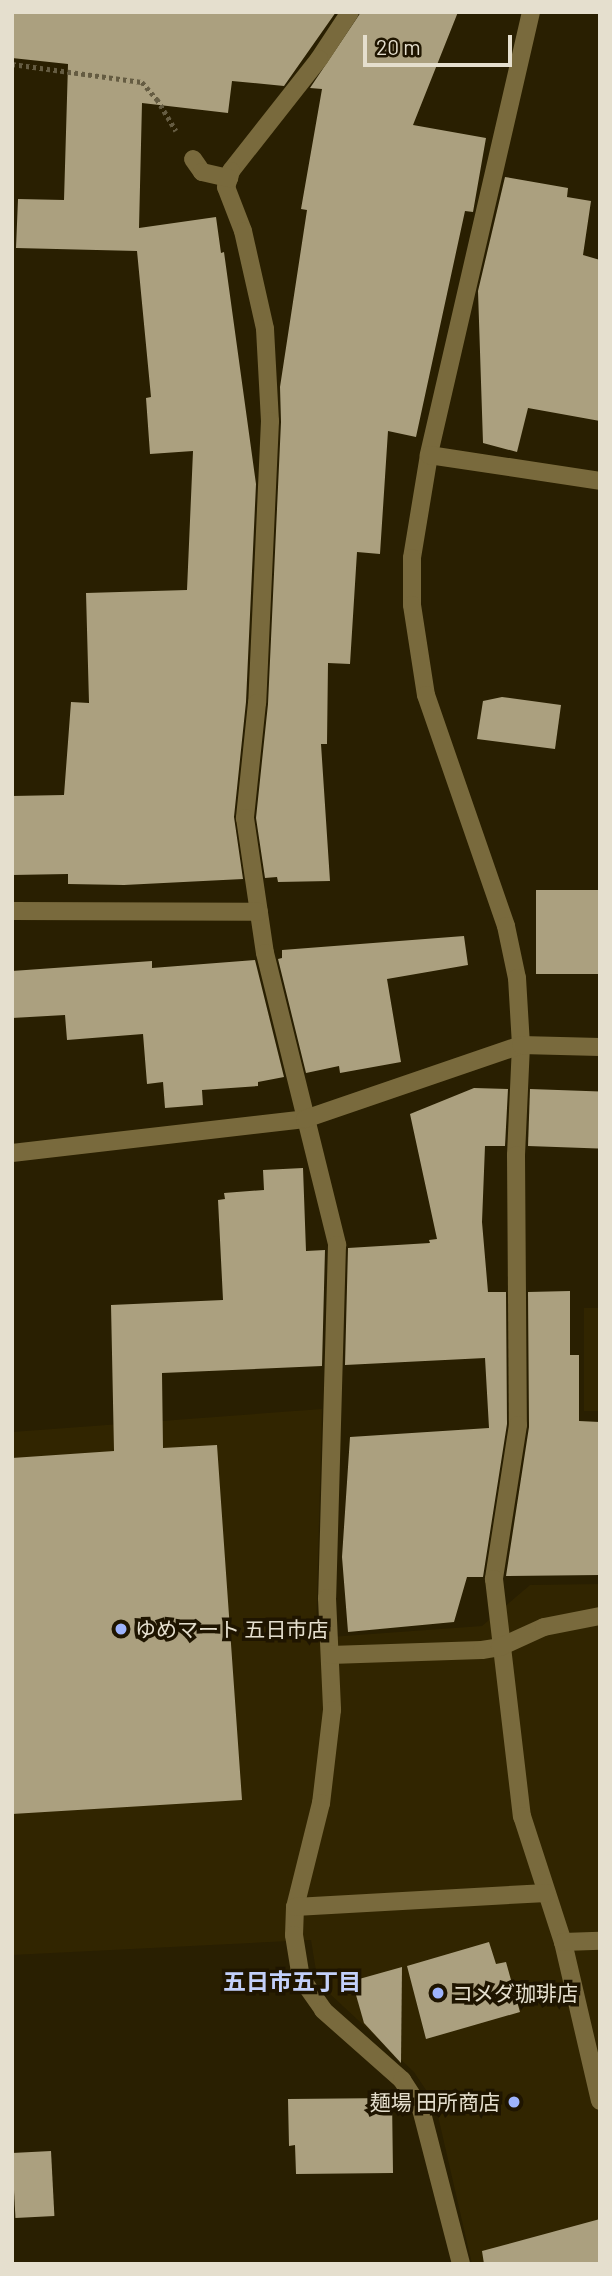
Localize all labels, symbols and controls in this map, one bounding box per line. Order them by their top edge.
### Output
scale bar [367,21,516,65]
text: 20 m [376,34,421,59]
place label: ゆめマート 五日市店 [135,1616,328,1642]
marker: ゆめマート 五日市店 [113,1621,129,1637]
district label: 五日市五丁目 [223,1967,361,1995]
place label: コメダ珈琲店 [452,1980,578,2006]
marker: コメダ珈琲店 [430,1985,446,2001]
place label: 麺場 田所商店 [370,2089,500,2115]
marker: 麺場 田所商店 [506,2094,522,2110]

